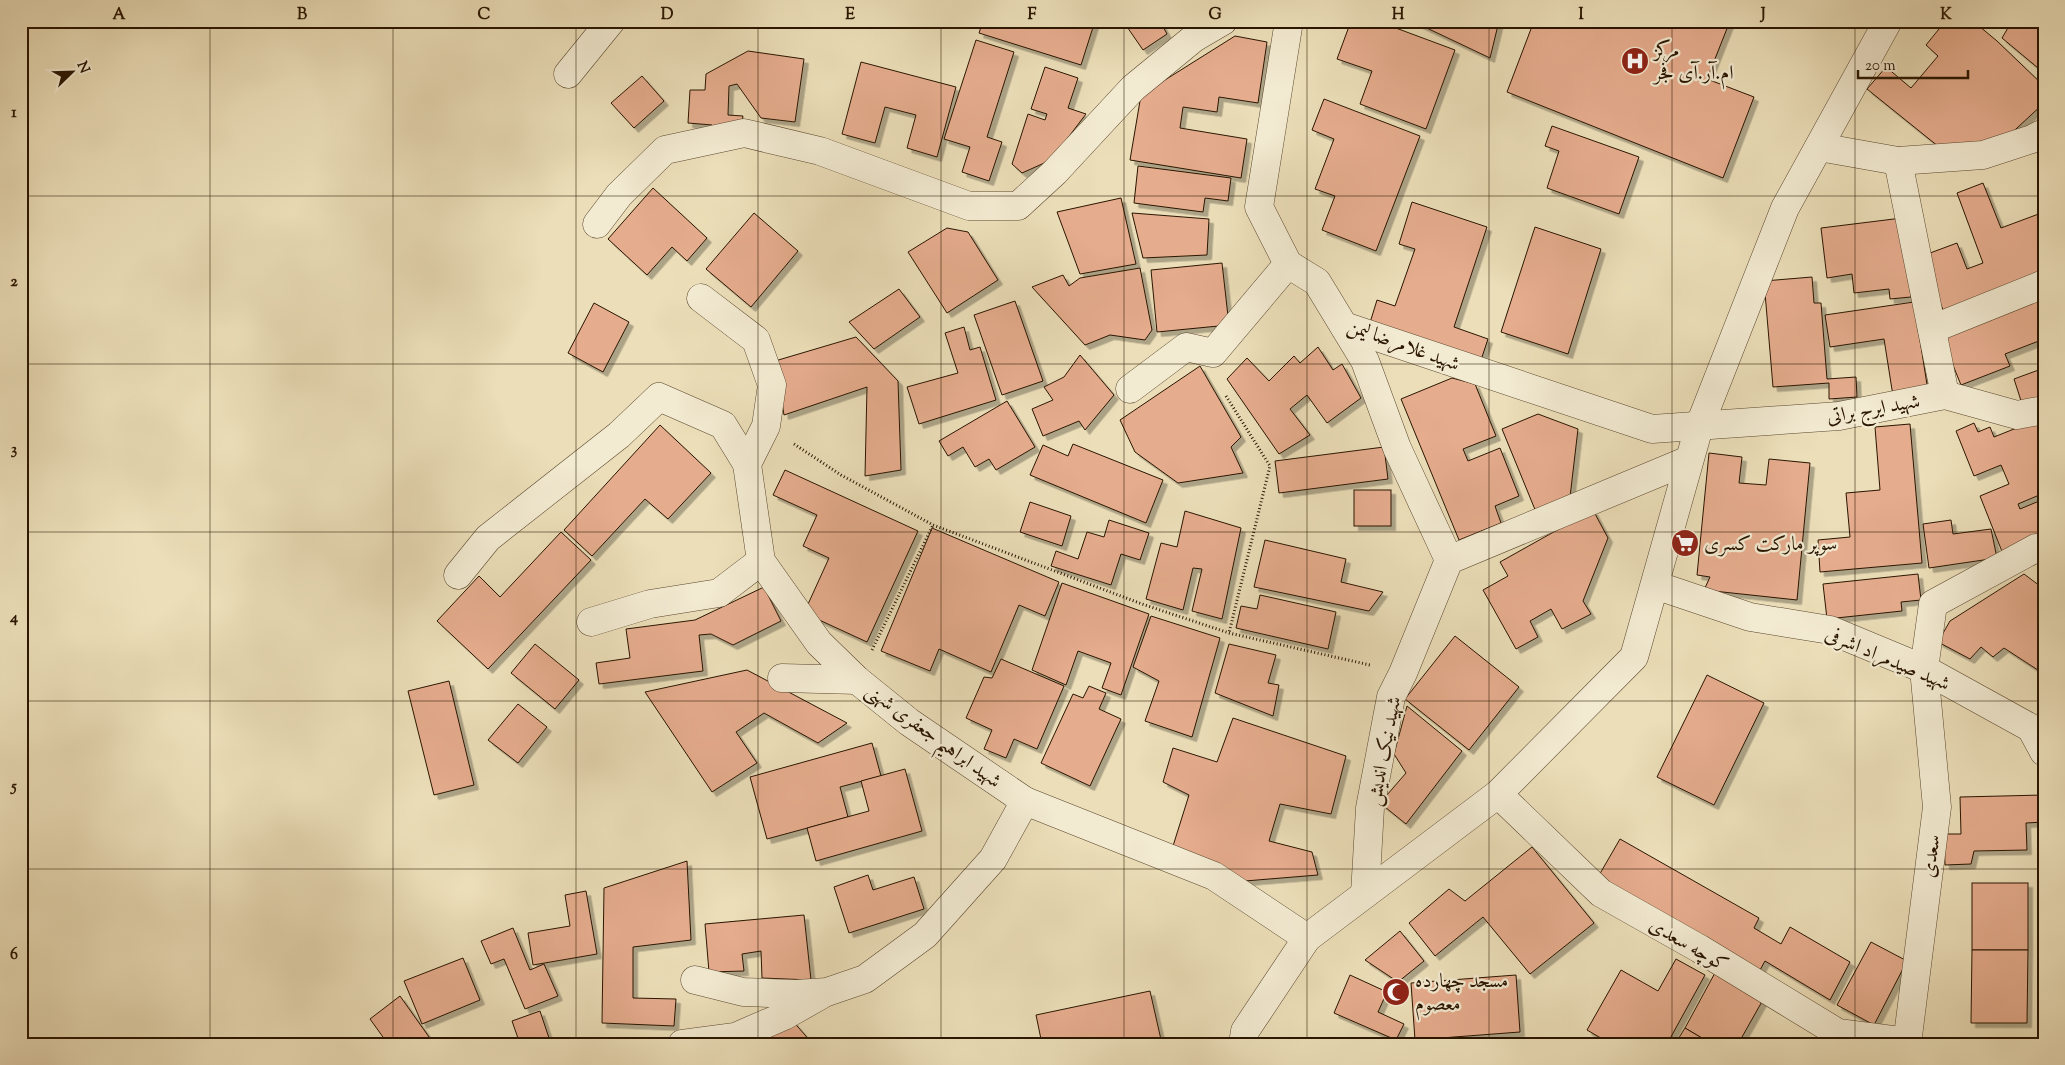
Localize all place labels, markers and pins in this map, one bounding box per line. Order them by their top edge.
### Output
place label: مرکز ام.آر.آی فجر [1652,37,1734,90]
hospital icon: مرکز ام.آر.آی فجر [1620,46,1650,76]
supermarket icon: سوپر مارکت کسری [1670,528,1700,558]
place label: سوپر مارکت کسری [1704,531,1837,560]
place label: مسجد چهارده معصوم [1415,968,1508,1021]
mosque icon: مسجد چهارده معصوم [1381,977,1411,1007]

